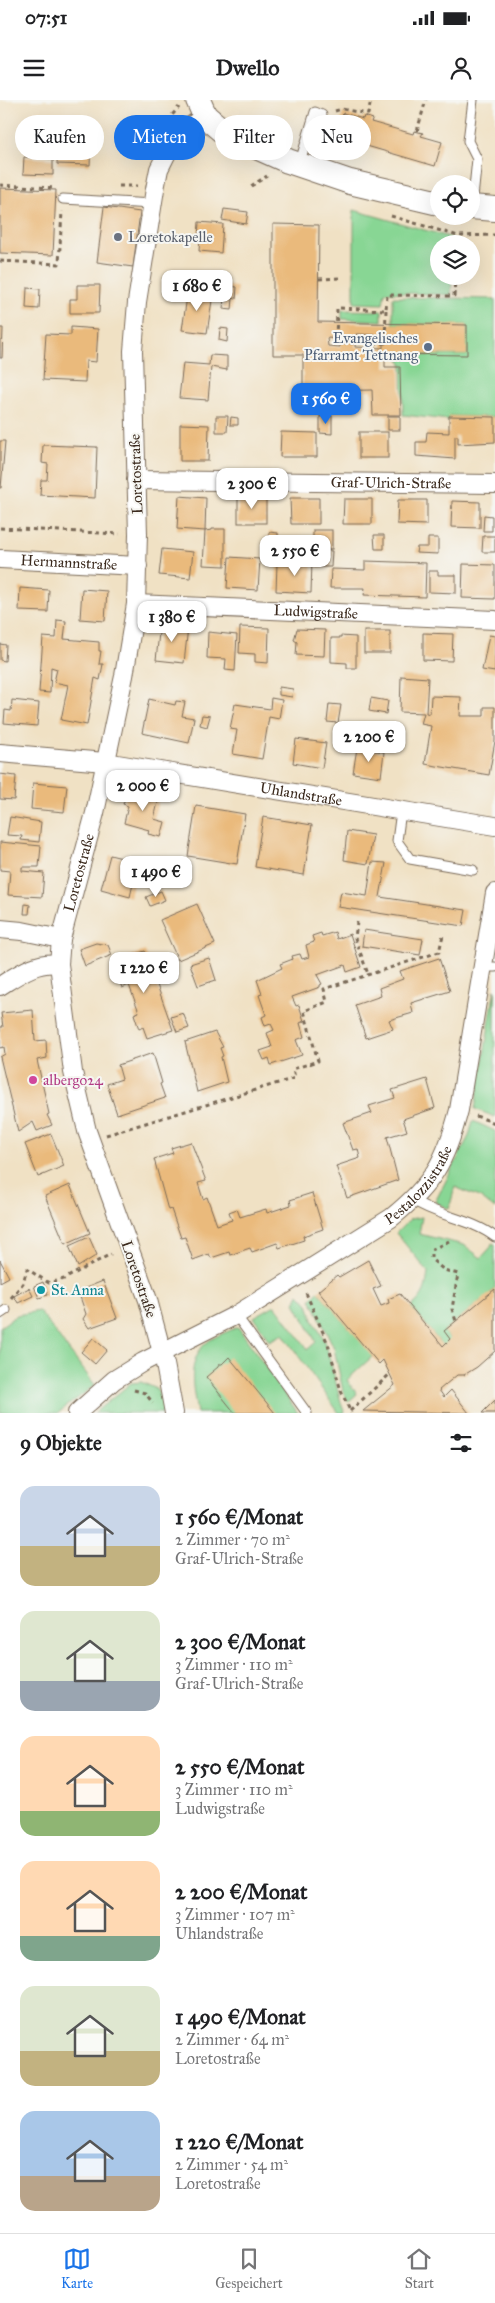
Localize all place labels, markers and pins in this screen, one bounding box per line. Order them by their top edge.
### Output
place label: Loretokapelle [128,228,213,246]
marker: Loretokapelle [112,231,124,243]
pin: 1 680 € [151,270,243,312]
place label: Evangelisches Pfarramt Tettnang [304,329,419,364]
marker: Evangelisches Pfarramt Tettnang [422,341,434,353]
pin: 1 560 € [280,382,372,425]
pin: 2 300 € [206,468,298,510]
pin: 2 550 € [249,534,341,577]
pin: 1 380 € [126,600,218,643]
pin: 2 200 € [323,720,415,763]
pin: 2 000 € [97,770,189,812]
pin: 1 490 € [110,856,202,898]
pin: 1 220 € [98,952,190,994]
place label: albergo24 [43,1071,104,1089]
marker: albergo24 [27,1074,39,1086]
place label: St. Anna [51,1281,105,1299]
marker: St. Anna [35,1284,47,1296]

